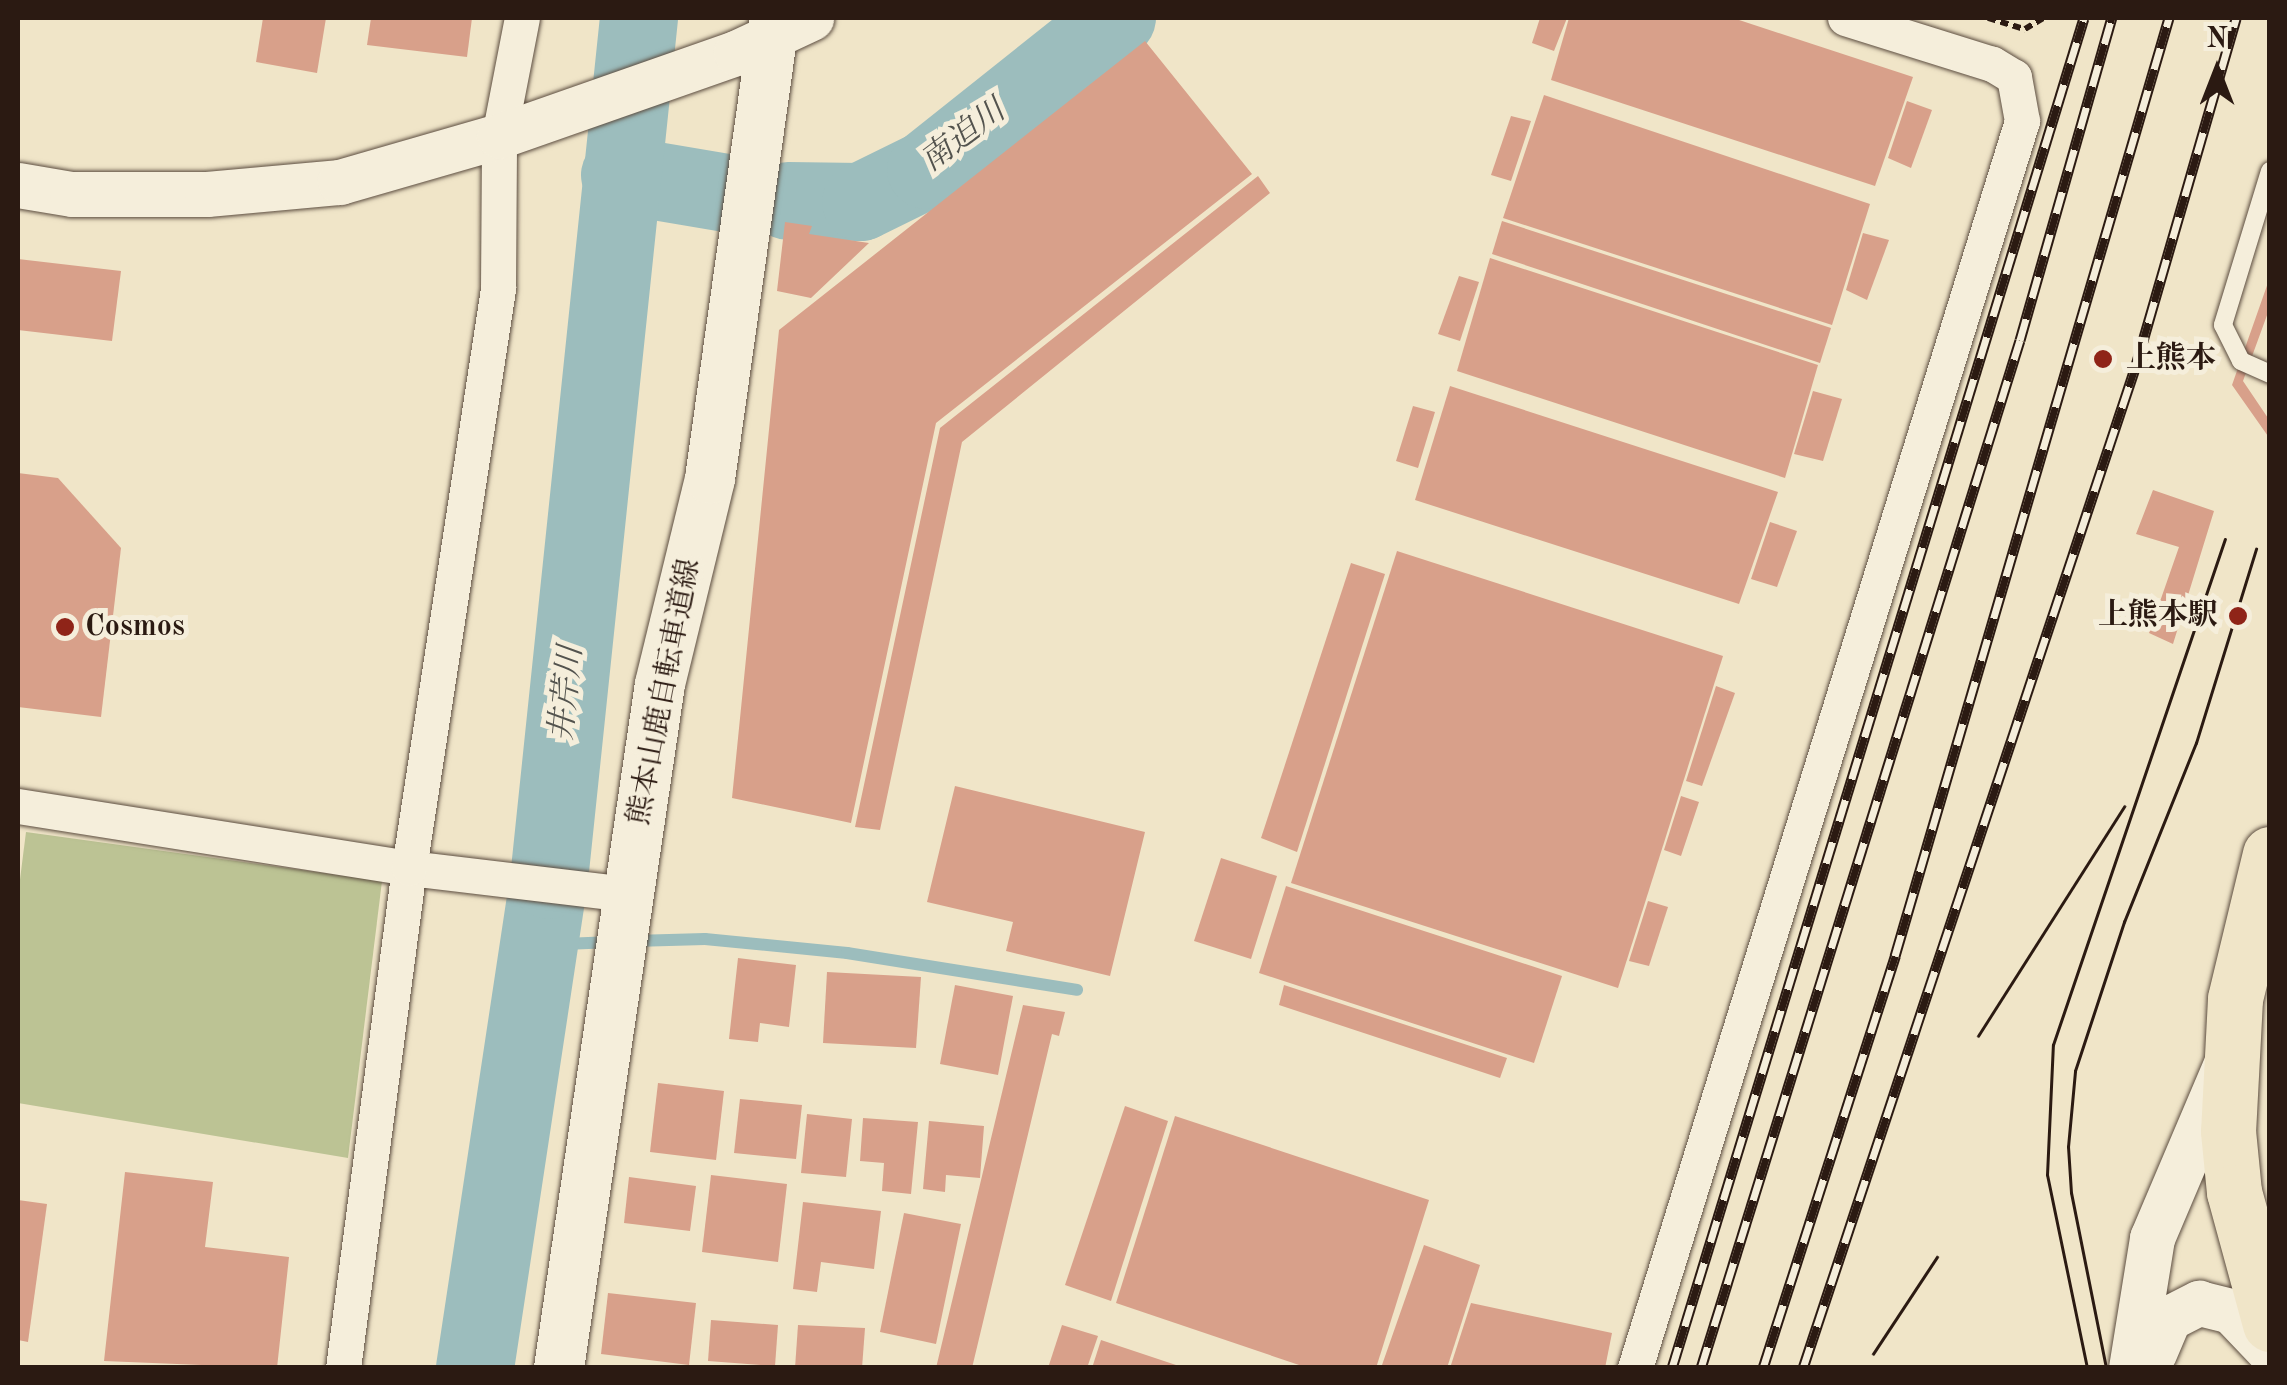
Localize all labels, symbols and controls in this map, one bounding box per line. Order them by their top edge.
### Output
north arrow [2167,20,2267,120]
text: N [2206,26,2228,54]
water label: 南迫川 [914,93,1014,181]
place label: 上熊本 [2126,341,2216,377]
marker: 上熊本 [2090,346,2116,372]
street label: 熊本山鹿自転車道線 [622,556,708,828]
place label: 上熊本駅 [2098,598,2218,634]
marker: 上熊本駅 [2227,605,2249,627]
place label: Cosmos [85,609,185,645]
marker: Cosmos [54,616,76,638]
water label: 井芹川 [544,644,592,744]

